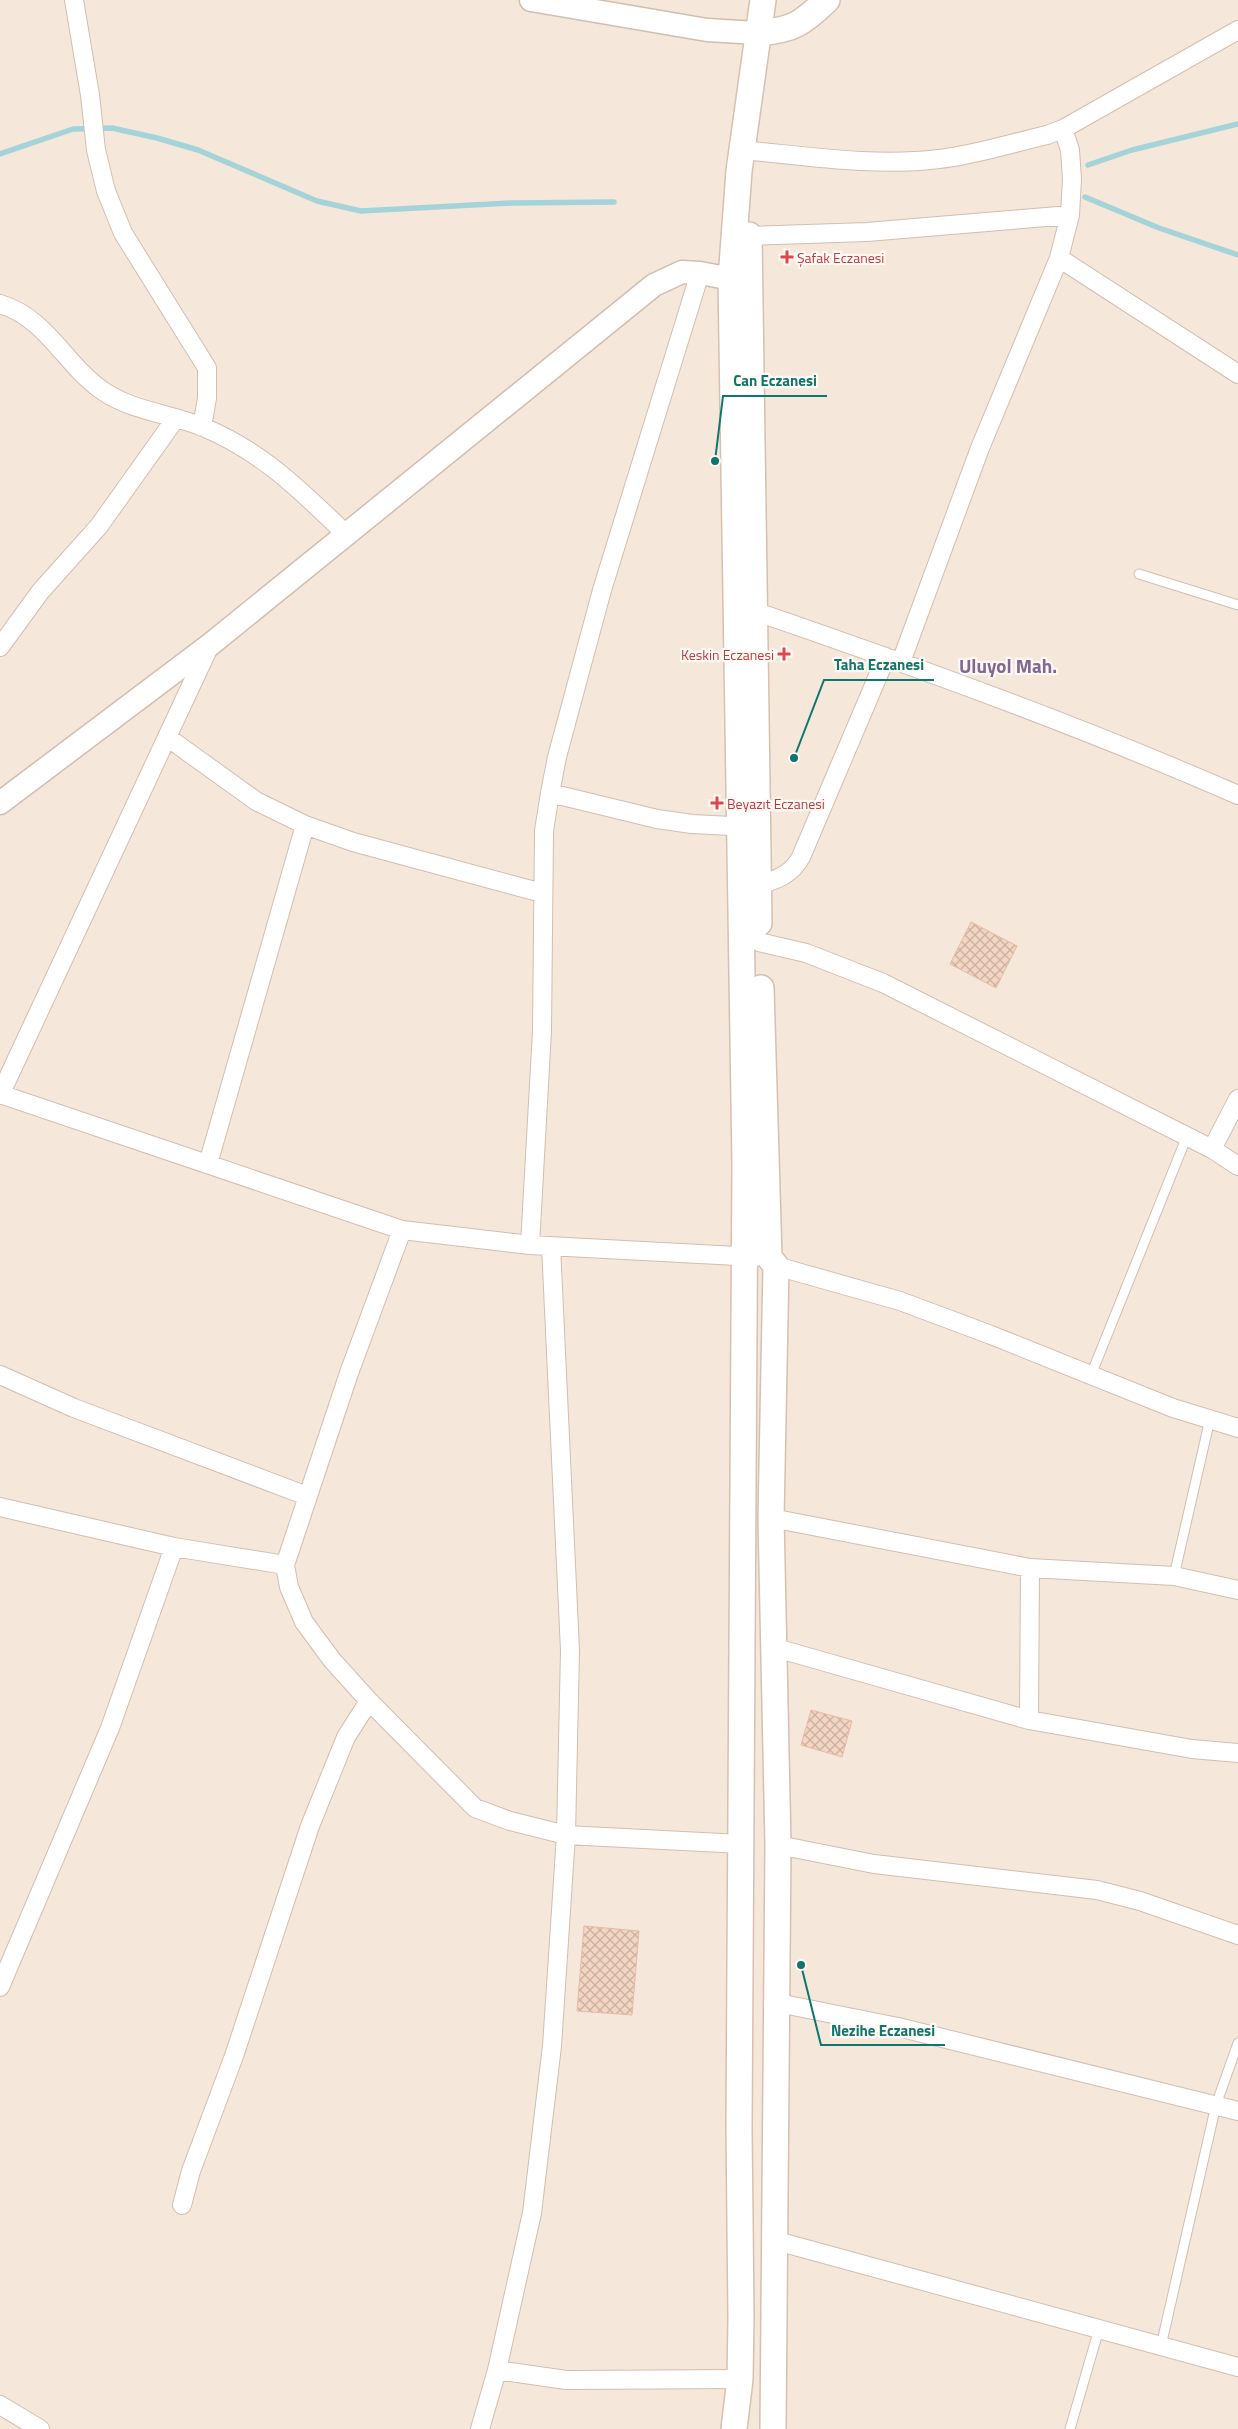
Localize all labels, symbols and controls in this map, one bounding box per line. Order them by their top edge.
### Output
place label: Şafak Eczanesi [797,247,884,268]
marker: Şafak Eczanesi [781,251,793,263]
callout: Can Eczanesi [723,366,827,396]
text: Can Eczanesi [733,369,817,392]
place label: Keskin Eczanesi [681,644,774,665]
marker: Keskin Eczanesi [778,648,790,660]
callout: Taha Eczanesi [824,650,934,680]
district label: Uluyol Mah. [959,651,1057,680]
text: Taha Eczanesi [834,653,924,676]
place label: Beyazıt Eczanesi [727,793,825,814]
marker: Beyazıt Eczanesi [711,797,723,809]
callout: Nezihe Eczanesi [821,2015,945,2045]
text: Nezihe Eczanesi [831,2019,935,2042]

